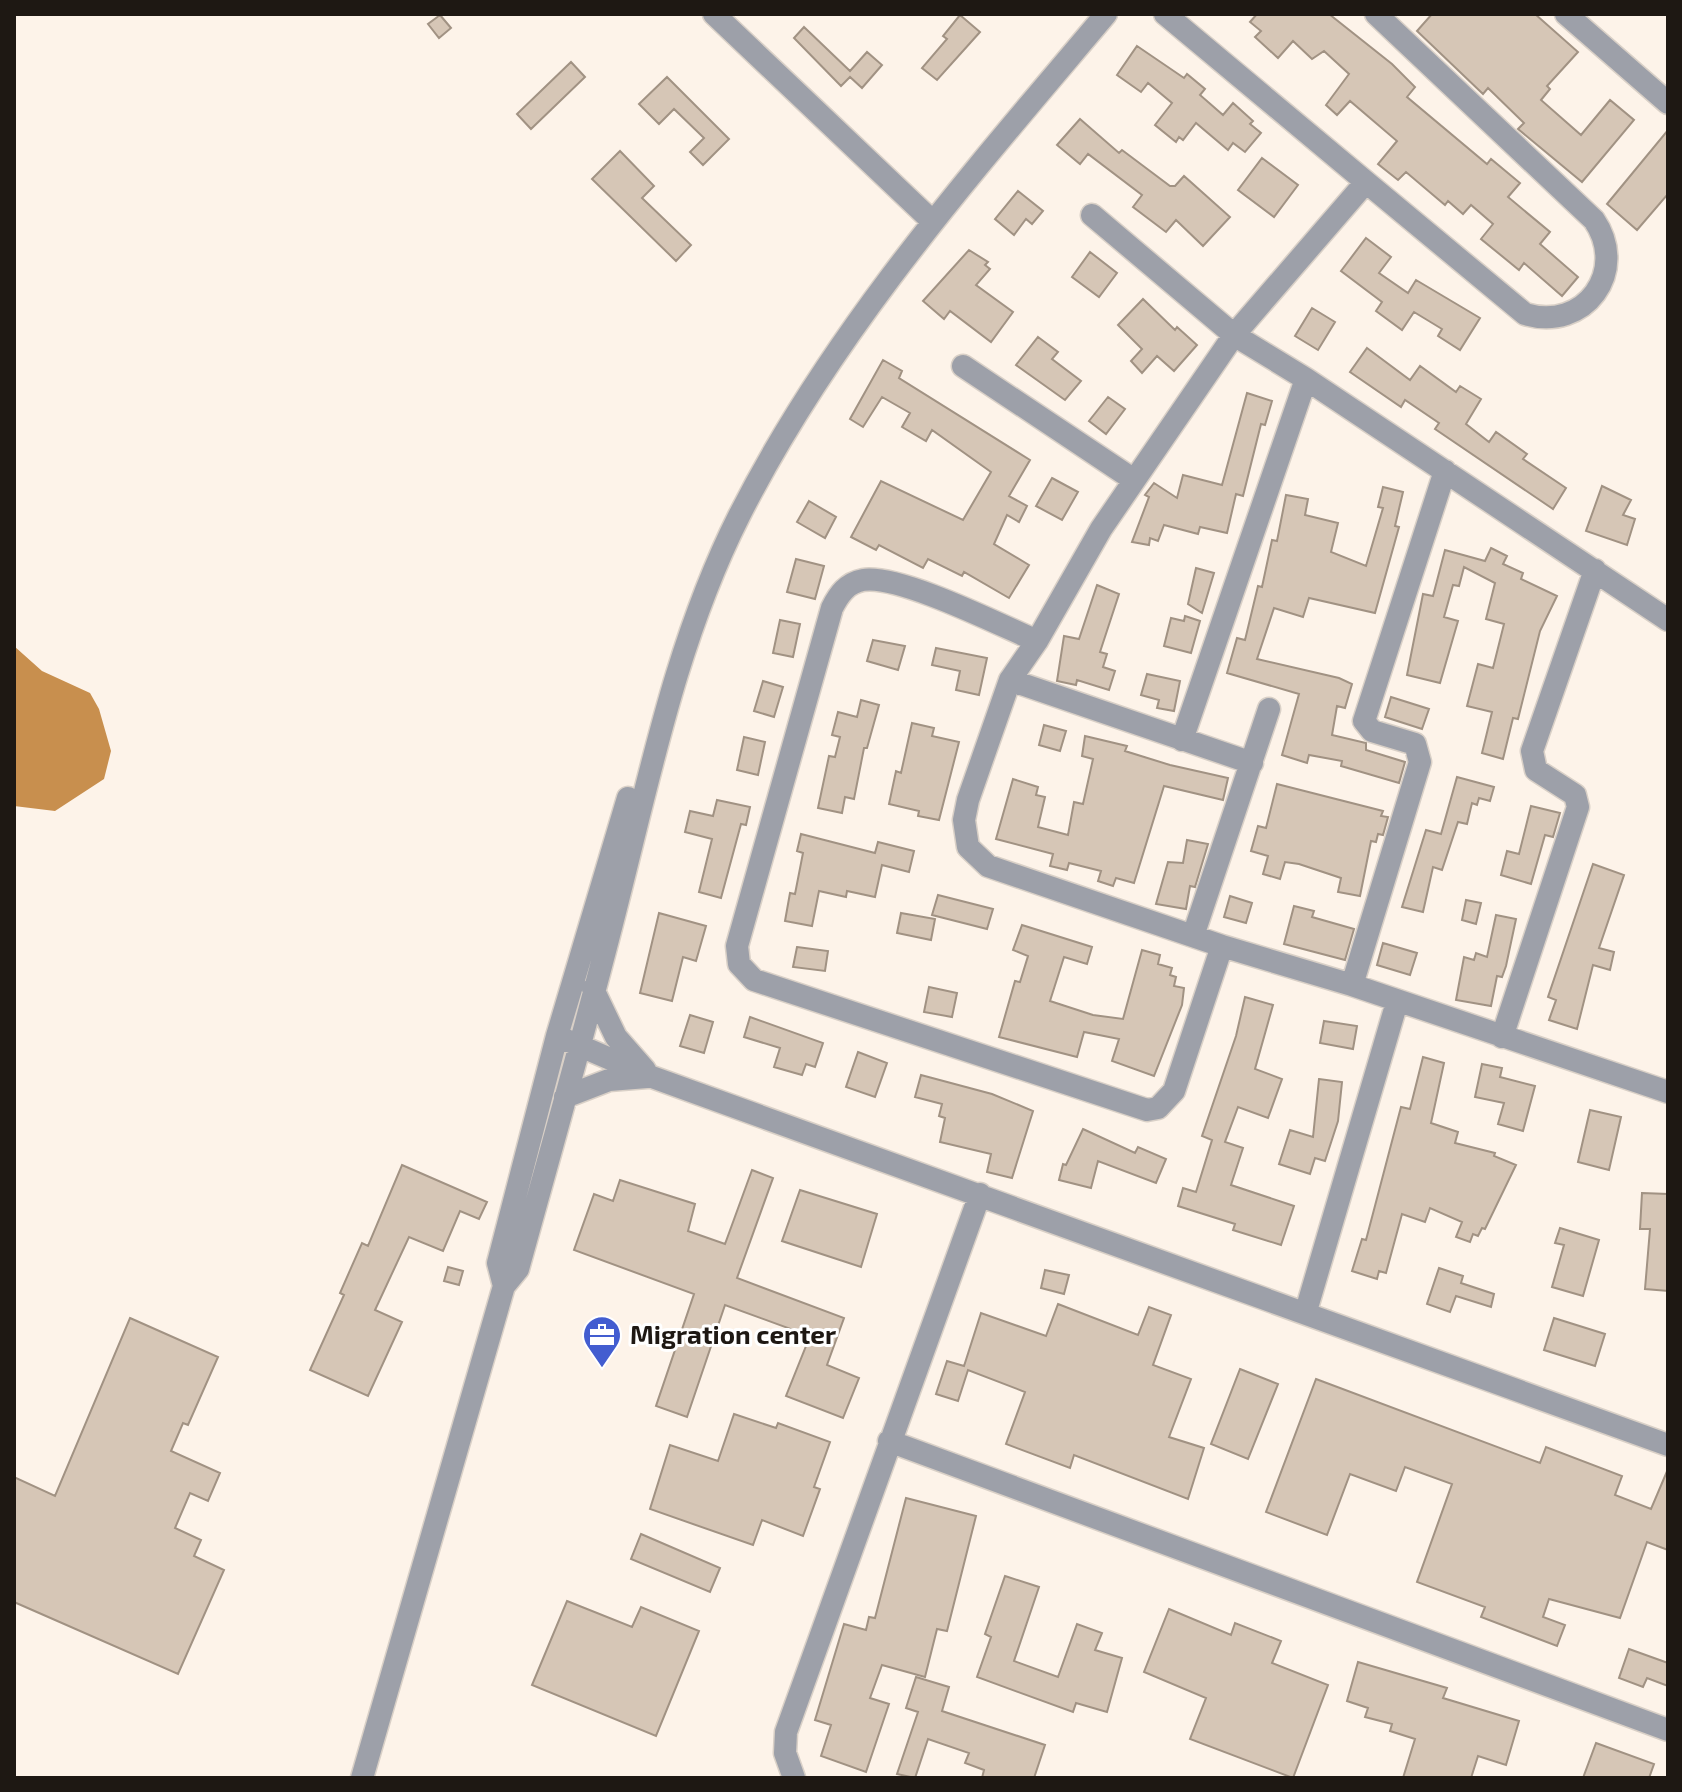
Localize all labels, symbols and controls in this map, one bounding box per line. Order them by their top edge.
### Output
office icon: Migration center [581,1314,623,1369]
place label: Migration center [630,1318,836,1349]

